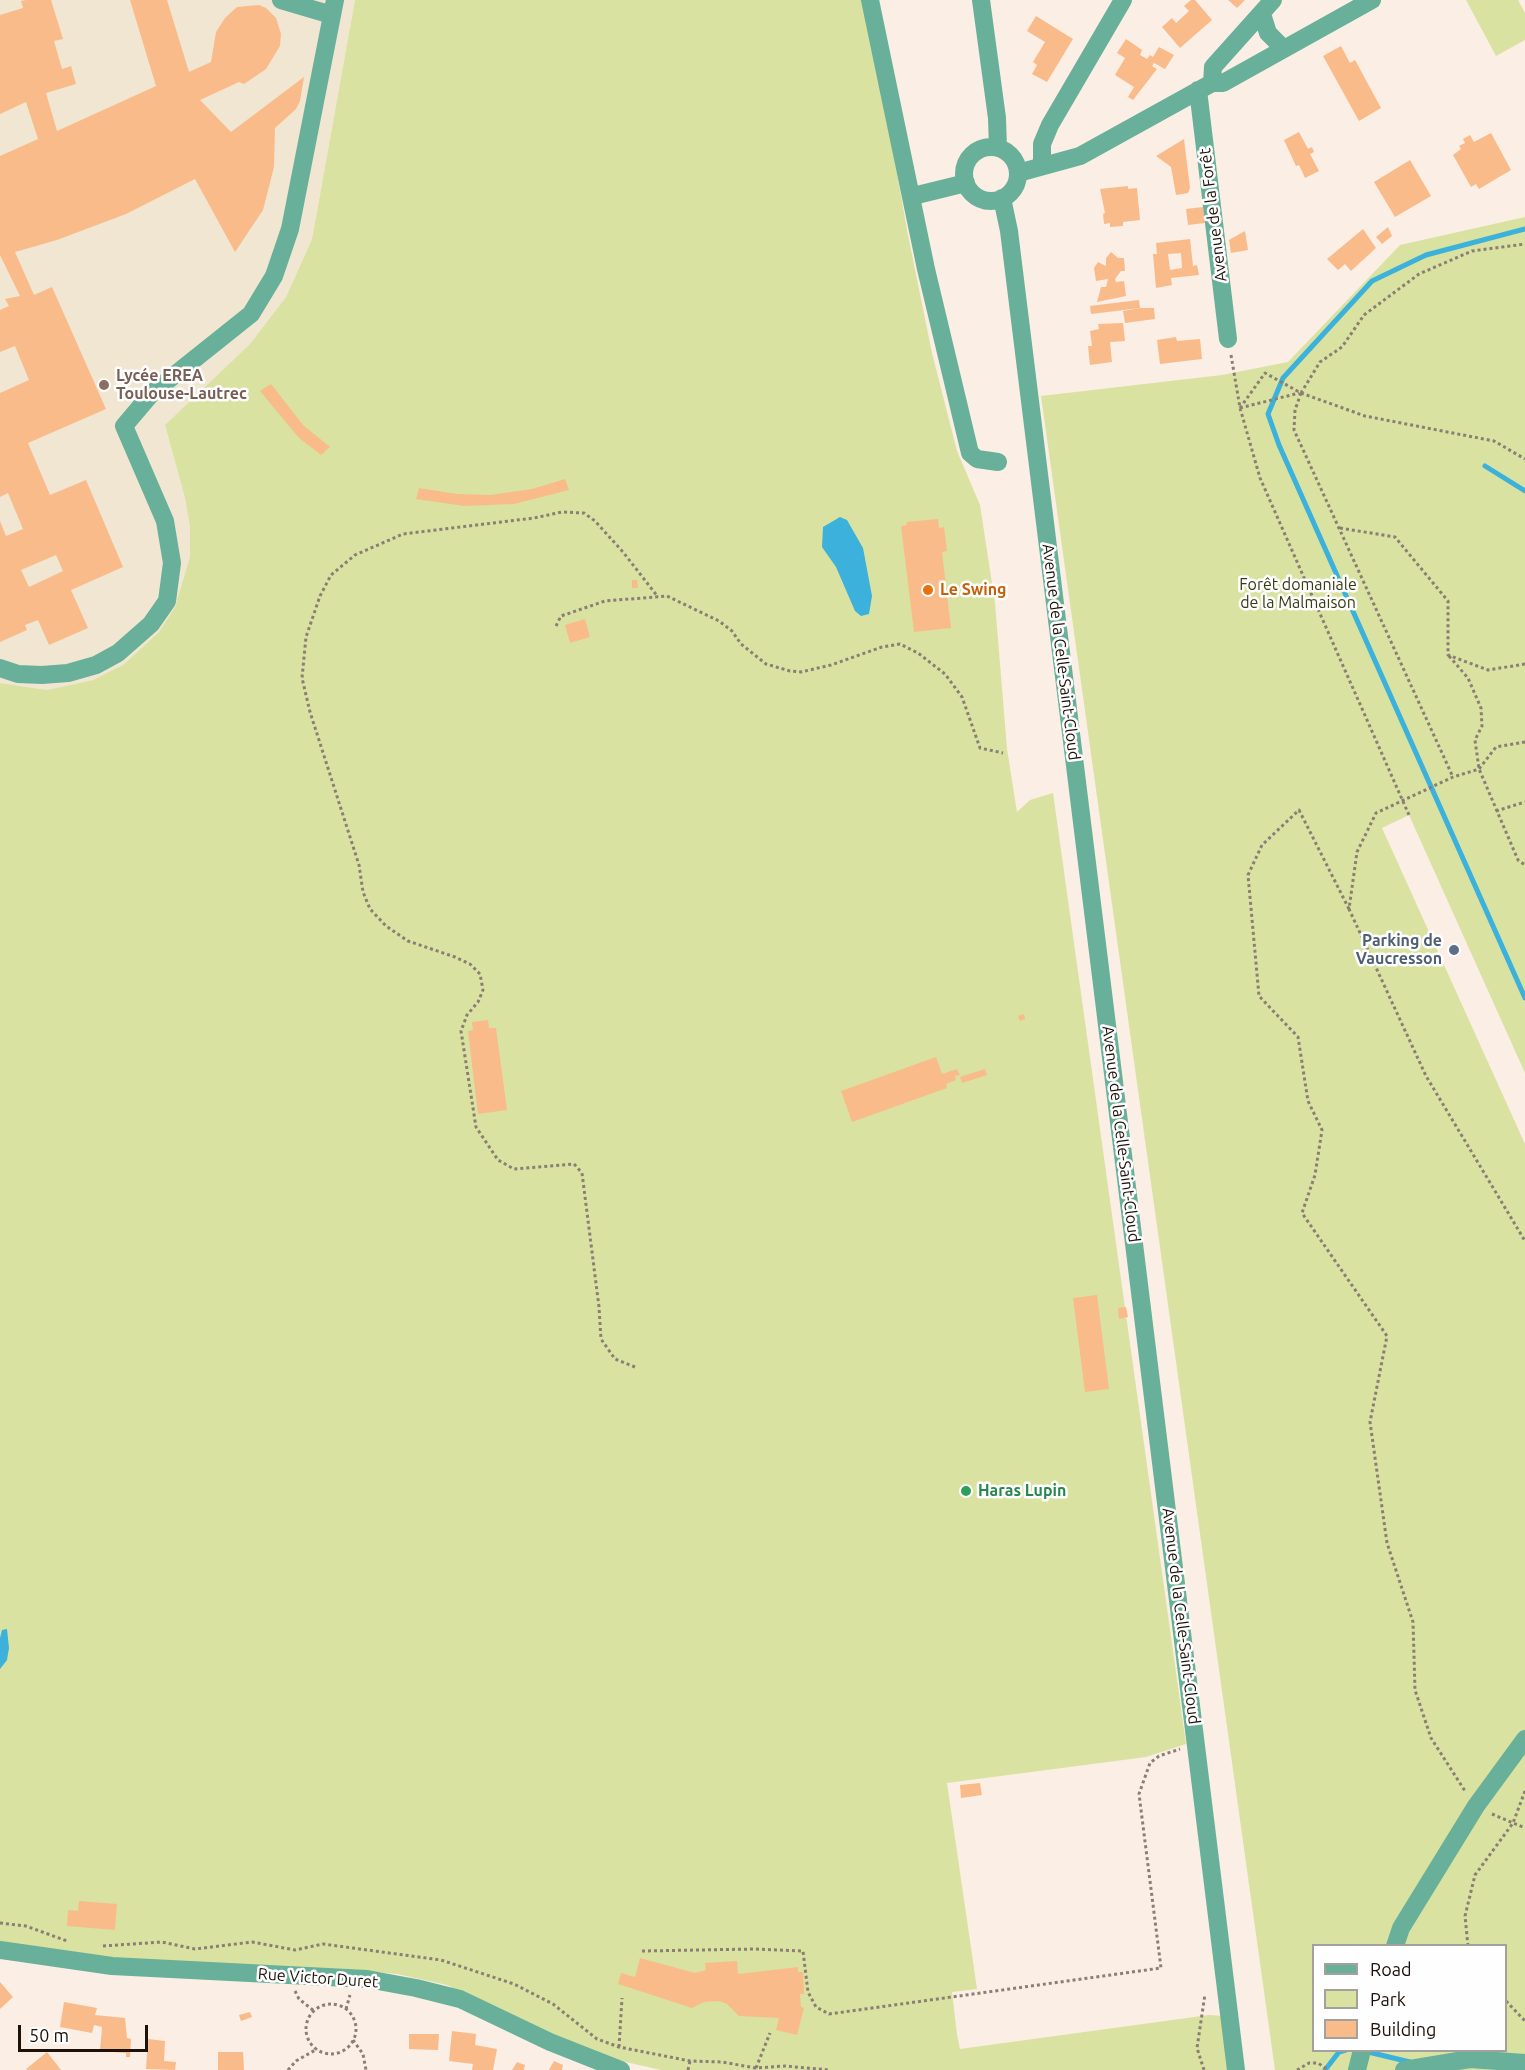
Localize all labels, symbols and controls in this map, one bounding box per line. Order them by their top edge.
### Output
street label: Avenue de la Forêt [1195,147,1231,283]
place label: Lycée EREA Toulouse-Lautrec [116,366,247,404]
marker: Lycée EREA Toulouse-Lautrec [97,378,111,392]
street label: Avenue de la Celle-Saint-Cloud [1038,543,1084,761]
park label: Forêt domaniale de la Malmaison [1239,575,1357,613]
place label: Le Swing [940,580,1006,600]
marker: Le Swing [921,583,935,597]
place label: Parking de Vaucresson [1356,931,1442,969]
marker: Parking de Vaucresson [1447,943,1461,957]
street label: Avenue de la Celle-Saint-Cloud [1098,1025,1144,1243]
place label: Haras Lupin [978,1481,1066,1501]
marker: Haras Lupin [959,1484,973,1498]
street label: Avenue de la Celle-Saint-Cloud [1158,1507,1204,1725]
legend [1312,1944,1507,2052]
text: Road [1370,1959,1412,1979]
street label: Rue Victor Duret [257,1964,379,1992]
text: Park [1370,1989,1406,2009]
scale bar [21,2013,152,2051]
text: Building [1370,2019,1436,2039]
text: 50 m [29,2025,69,2045]

